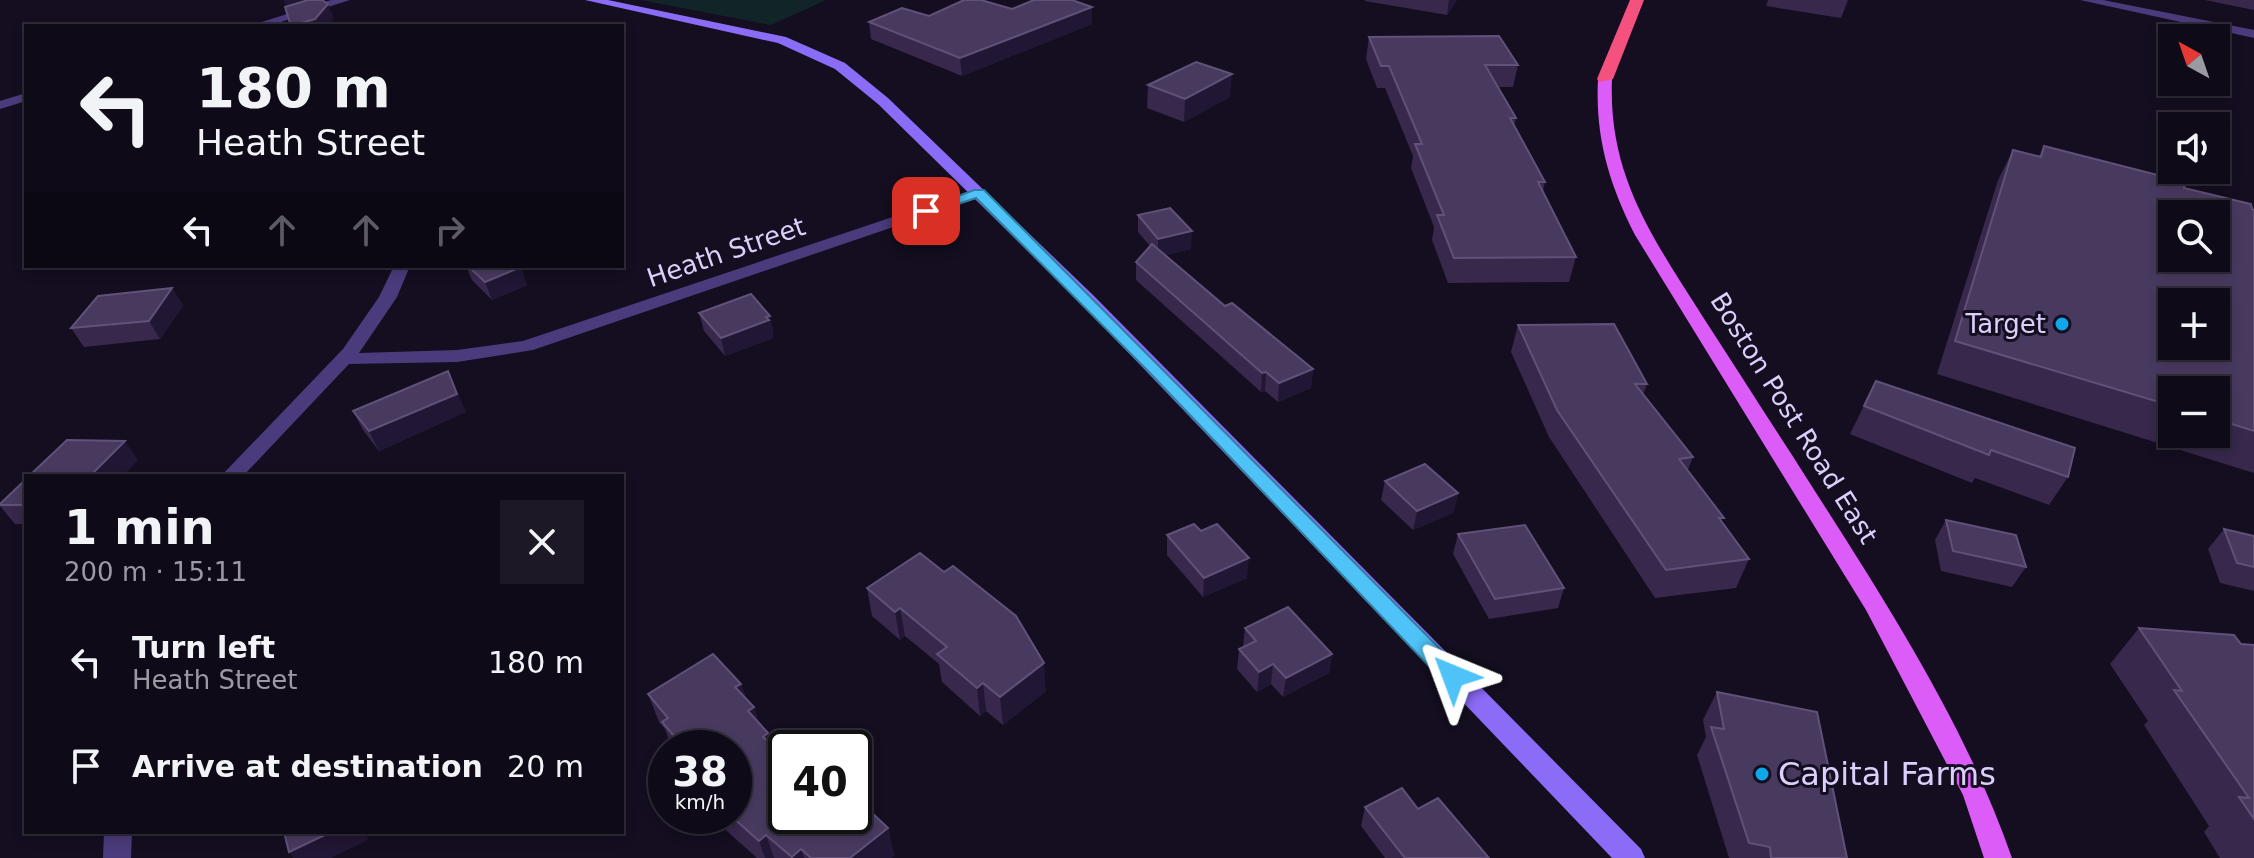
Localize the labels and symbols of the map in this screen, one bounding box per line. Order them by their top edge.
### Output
north arrow [2158,24,2230,96]
pin [892,177,960,245]
street label: Heath Street [643,211,809,293]
street label: Boston Post Road East [1704,287,1884,549]
place label: Target [1965,309,2046,339]
marker: Target [2053,315,2071,333]
position arrow [1411,634,1495,718]
speed limit sign: 40 [768,730,872,834]
place label: Capital Farms [1778,755,1996,793]
marker: Capital Farms [1753,765,1771,783]

